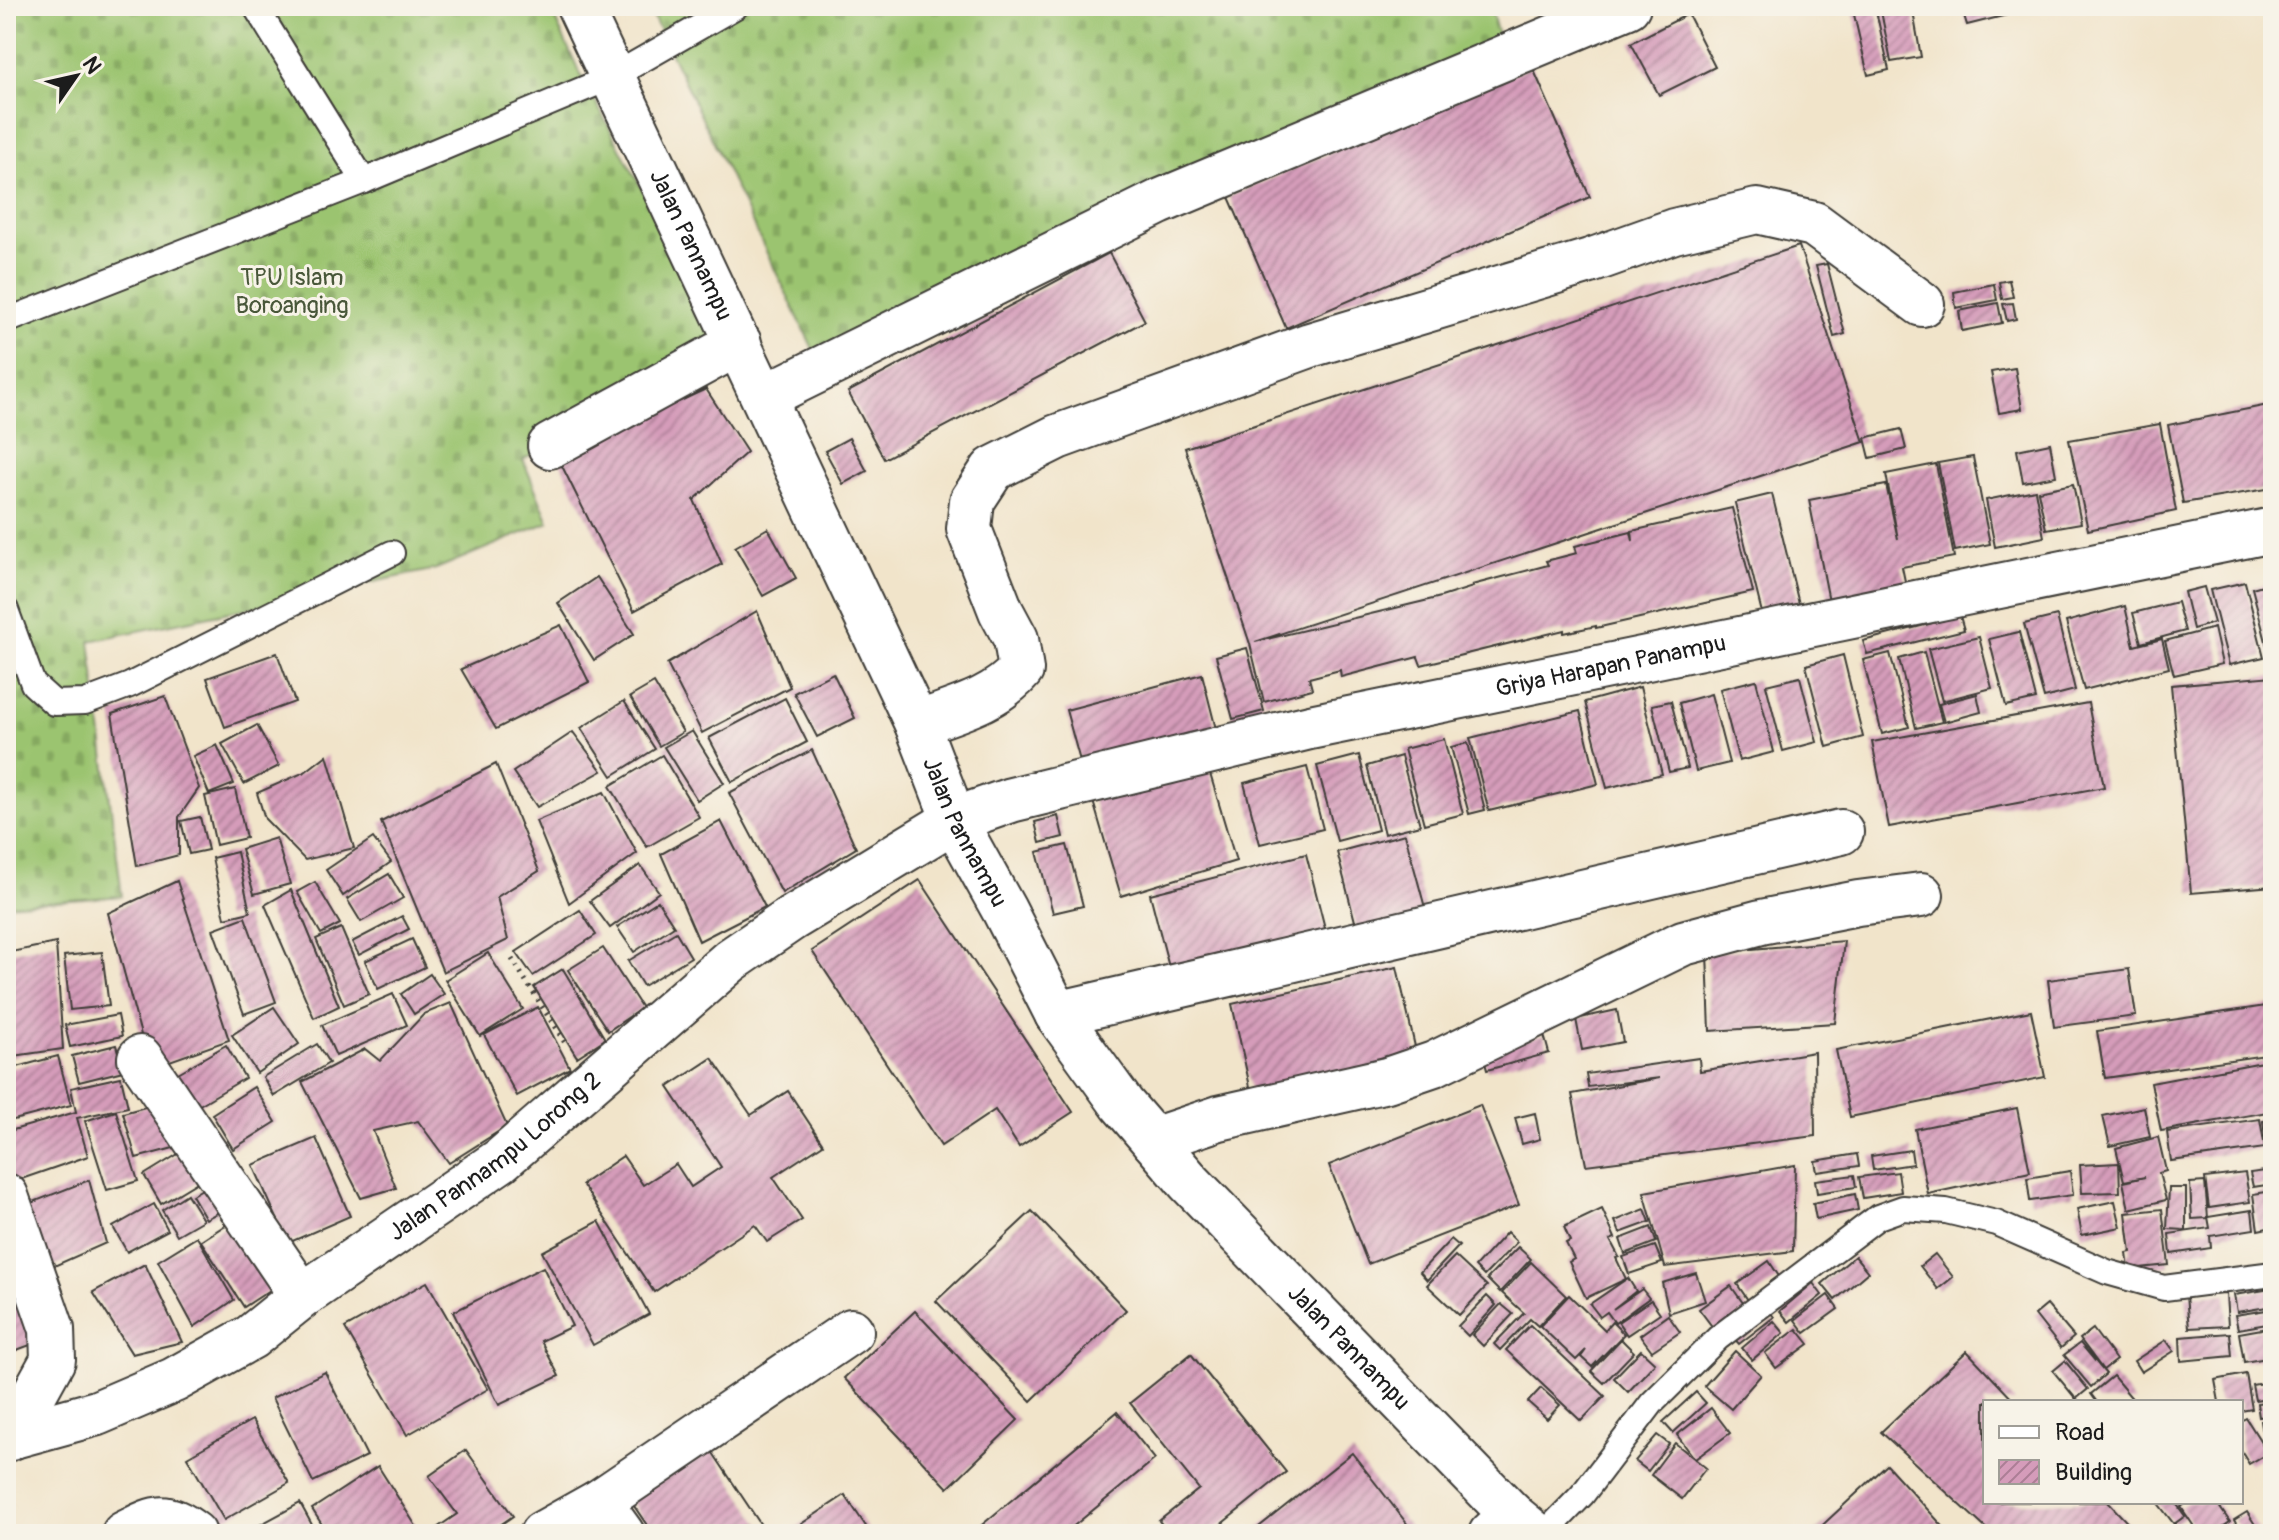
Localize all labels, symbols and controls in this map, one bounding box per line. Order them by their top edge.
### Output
north arrow [36,36,116,116]
text: N [76,51,108,79]
street label: Jalan Pannampu [643,165,739,325]
park label: TPU Islam Boroanging [235,263,349,320]
street label: Griya Harapan Panampu [1493,628,1728,704]
street label: Jalan Pannampu [916,753,1013,912]
street label: Jalan Pannampu Lorong 2 [383,1066,607,1247]
street label: Jalan Pannampu [1281,1279,1416,1416]
legend [1983,1400,2243,1504]
text: Road [2055,1418,2105,1447]
text: Building [2055,1458,2132,1487]

